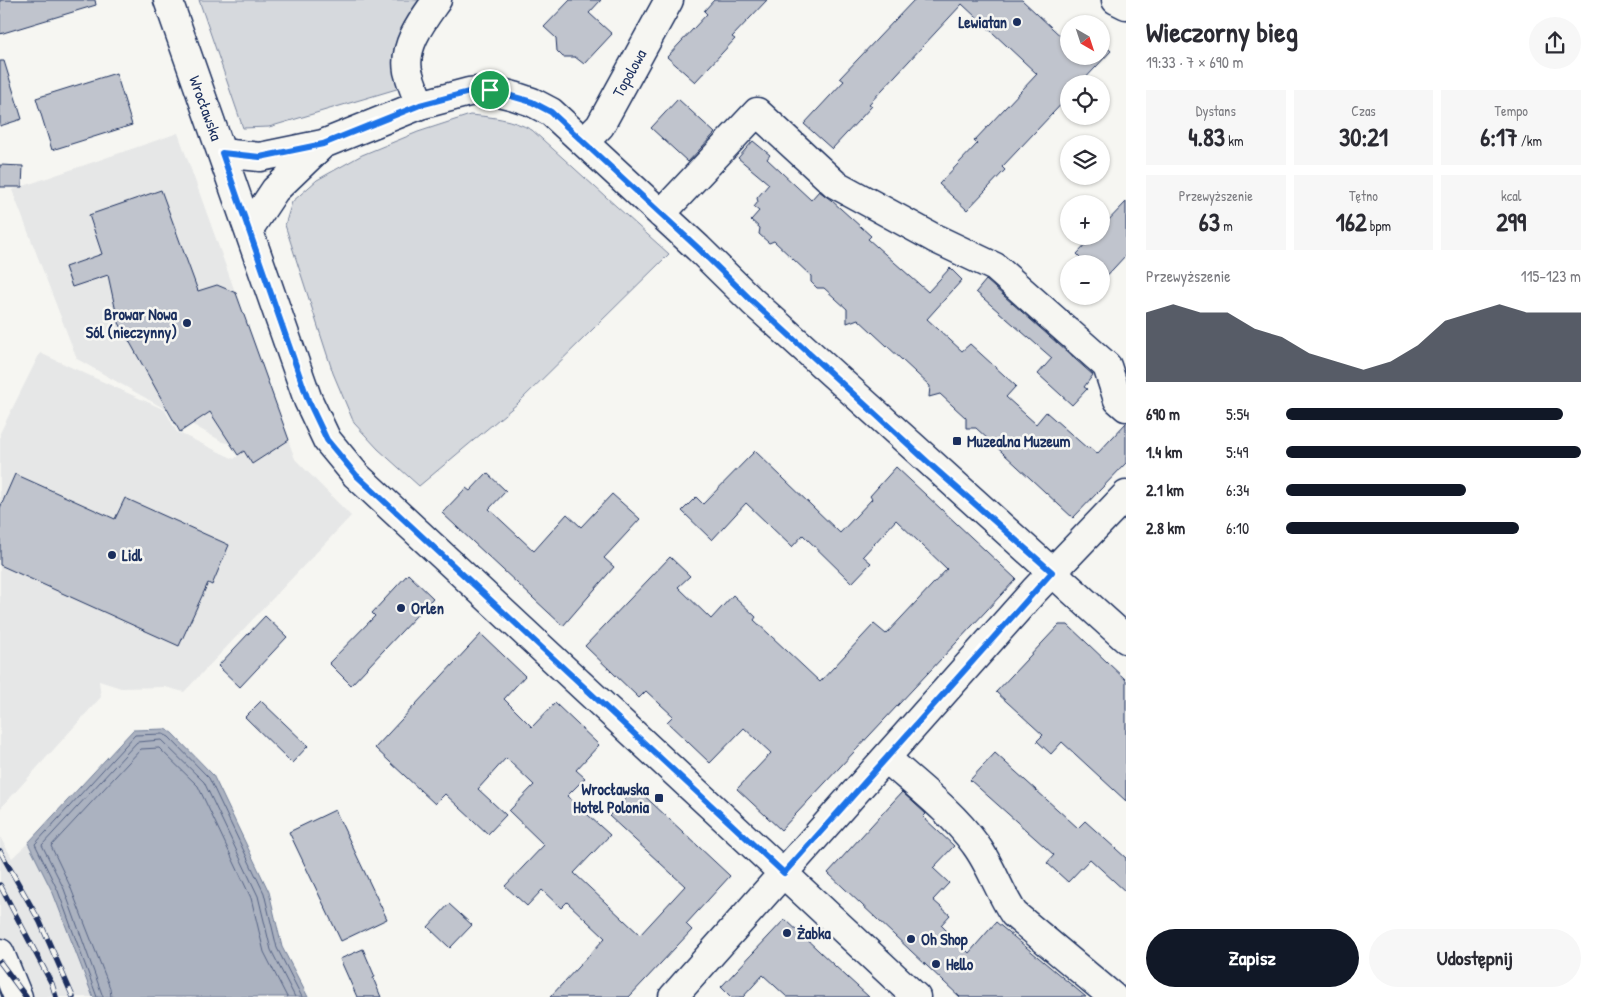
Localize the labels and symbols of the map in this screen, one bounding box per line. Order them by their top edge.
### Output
place label: Lewiatan [958,11,1007,33]
north arrow [1060,15,1110,65]
marker: Lewiatan [1011,16,1023,28]
street label: Topolowa [607,45,651,101]
pin [469,69,511,111]
street label: Wrocławska [184,73,228,143]
place label: Browar Nowa Sól (nieczynny) [86,303,178,344]
marker: Browar Nowa Sól (nieczynny) [181,317,193,329]
place label: Muzealna Muzeum [967,430,1070,452]
marker: Muzealna Muzeum [951,435,963,447]
place label: Lidl [122,544,143,566]
marker: Lidl [106,549,118,561]
place label: Orlen [411,597,444,619]
marker: Orlen [395,602,407,614]
place label: Wrocławska Hotel Polonia [573,778,650,818]
marker: Wrocławska Hotel Polonia [653,792,665,804]
place label: Żabka [797,922,832,944]
marker: Żabka [781,927,793,939]
place label: Oh Shop [921,928,968,951]
marker: Oh Shop [905,933,917,945]
place label: Hello [946,953,974,975]
marker: Hello [930,958,942,970]

